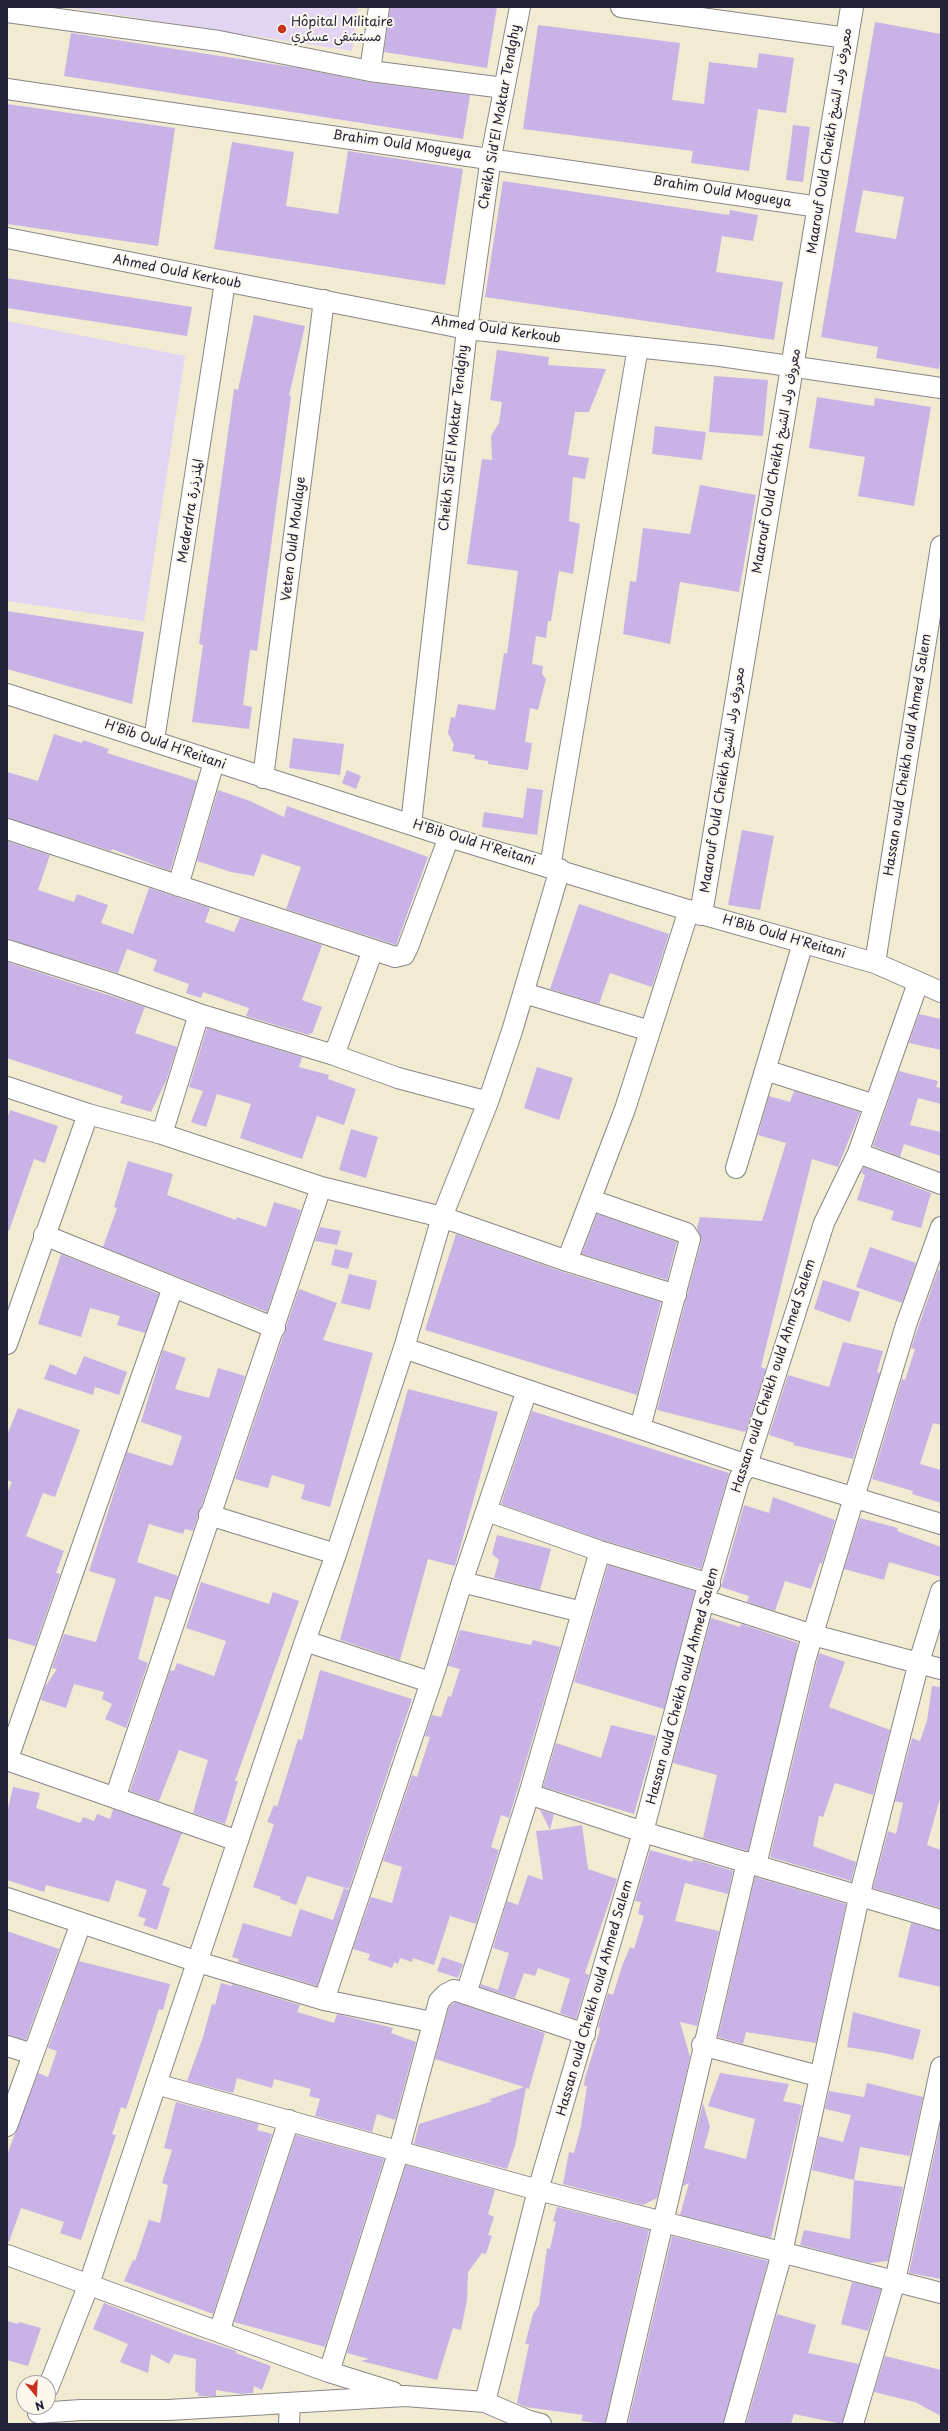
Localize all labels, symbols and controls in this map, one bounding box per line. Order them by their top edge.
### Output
place label: Hôpital Militaire مستشفى عسكري [291,14,393,45]
marker: Hôpital Militaire مستشفى عسكري [276,23,288,35]
street label: Cheikh Sid'El Moktar Tendghy [476,23,524,211]
street label: Maarouf Ould Cheikh معروف ولد الشيخ [804,27,856,255]
street label: Brahim Ould Mogueya [332,128,472,162]
street label: Brahim Ould Mogueya [652,173,792,211]
street label: Ahmed Ould Kerkoub [112,252,242,292]
street label: Ahmed Ould Kerkoub [430,313,562,347]
street label: Cheikh Sid'El Moktar Tendghy [436,344,472,532]
street label: Maarouf Ould Cheikh معروف ولد الشيخ [749,347,805,575]
street label: Mederdra المذرذرة [175,458,207,564]
street label: Veten Ould Moulaye [279,476,309,602]
street label: Hassan ould Cheikh ould Ahmed Salem [881,633,935,877]
street label: Maarouf Ould Cheikh معروف ولد الشيخ [697,666,749,894]
street label: H'Bib Ould H'Reitani [102,717,228,773]
street label: H'Bib Ould H'Reitani [411,817,537,869]
street label: H'Bib Ould H'Reitani [721,912,847,962]
street label: Hassan ould Cheikh ould Ahmed Salem [729,1257,819,1495]
street label: Hassan ould Cheikh ould Ahmed Salem [644,1566,722,1806]
street label: Hassan ould Cheikh ould Ahmed Salem [554,1878,636,2118]
north arrow [16,2375,56,2415]
text: N [33,2396,47,2415]

